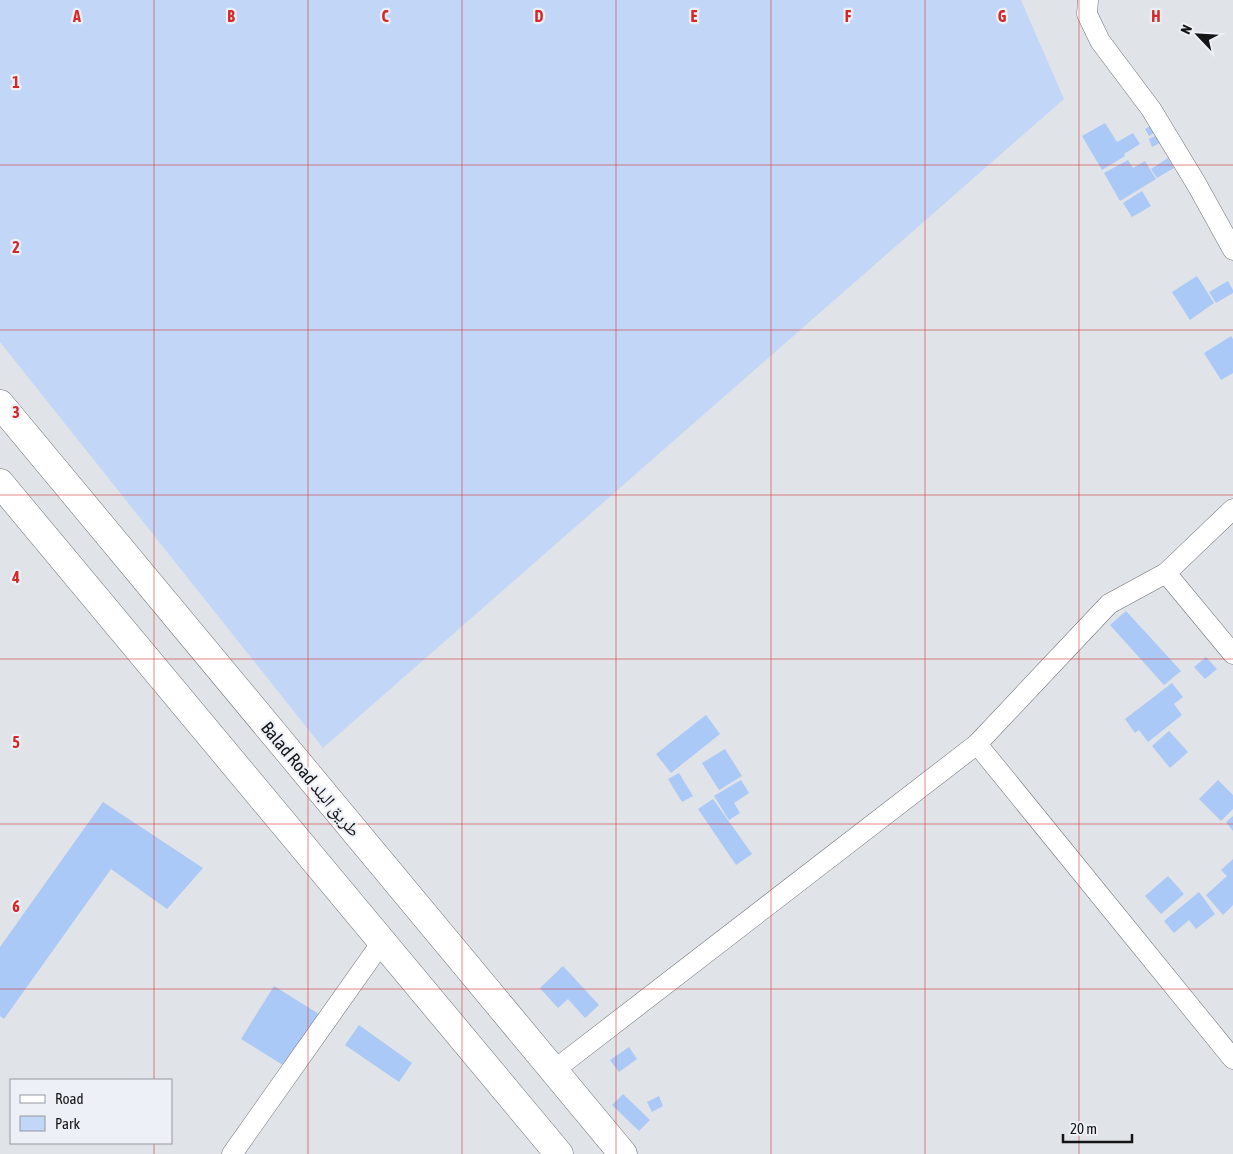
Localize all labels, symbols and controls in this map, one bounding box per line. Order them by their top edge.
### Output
text: A [72,7,81,25]
text: B [227,7,235,25]
text: C [381,7,389,25]
text: D [535,7,544,25]
text: E [691,7,698,25]
text: F [845,7,852,25]
text: G [998,7,1007,25]
text: H [1151,7,1161,25]
north arrow [1173,10,1223,60]
text: N [1177,22,1195,37]
text: 1 [12,73,20,91]
text: 2 [12,238,20,256]
text: 3 [12,403,20,421]
text: 4 [11,568,20,586]
street label: Balad Road طريق البلد [256,717,365,841]
text: 5 [12,733,20,751]
text: 6 [12,897,20,915]
legend [10,1079,172,1144]
text: Road [55,1090,84,1107]
scale bar [1063,1112,1132,1144]
text: Park [55,1115,80,1132]
text: 20 m [1070,1120,1097,1137]

